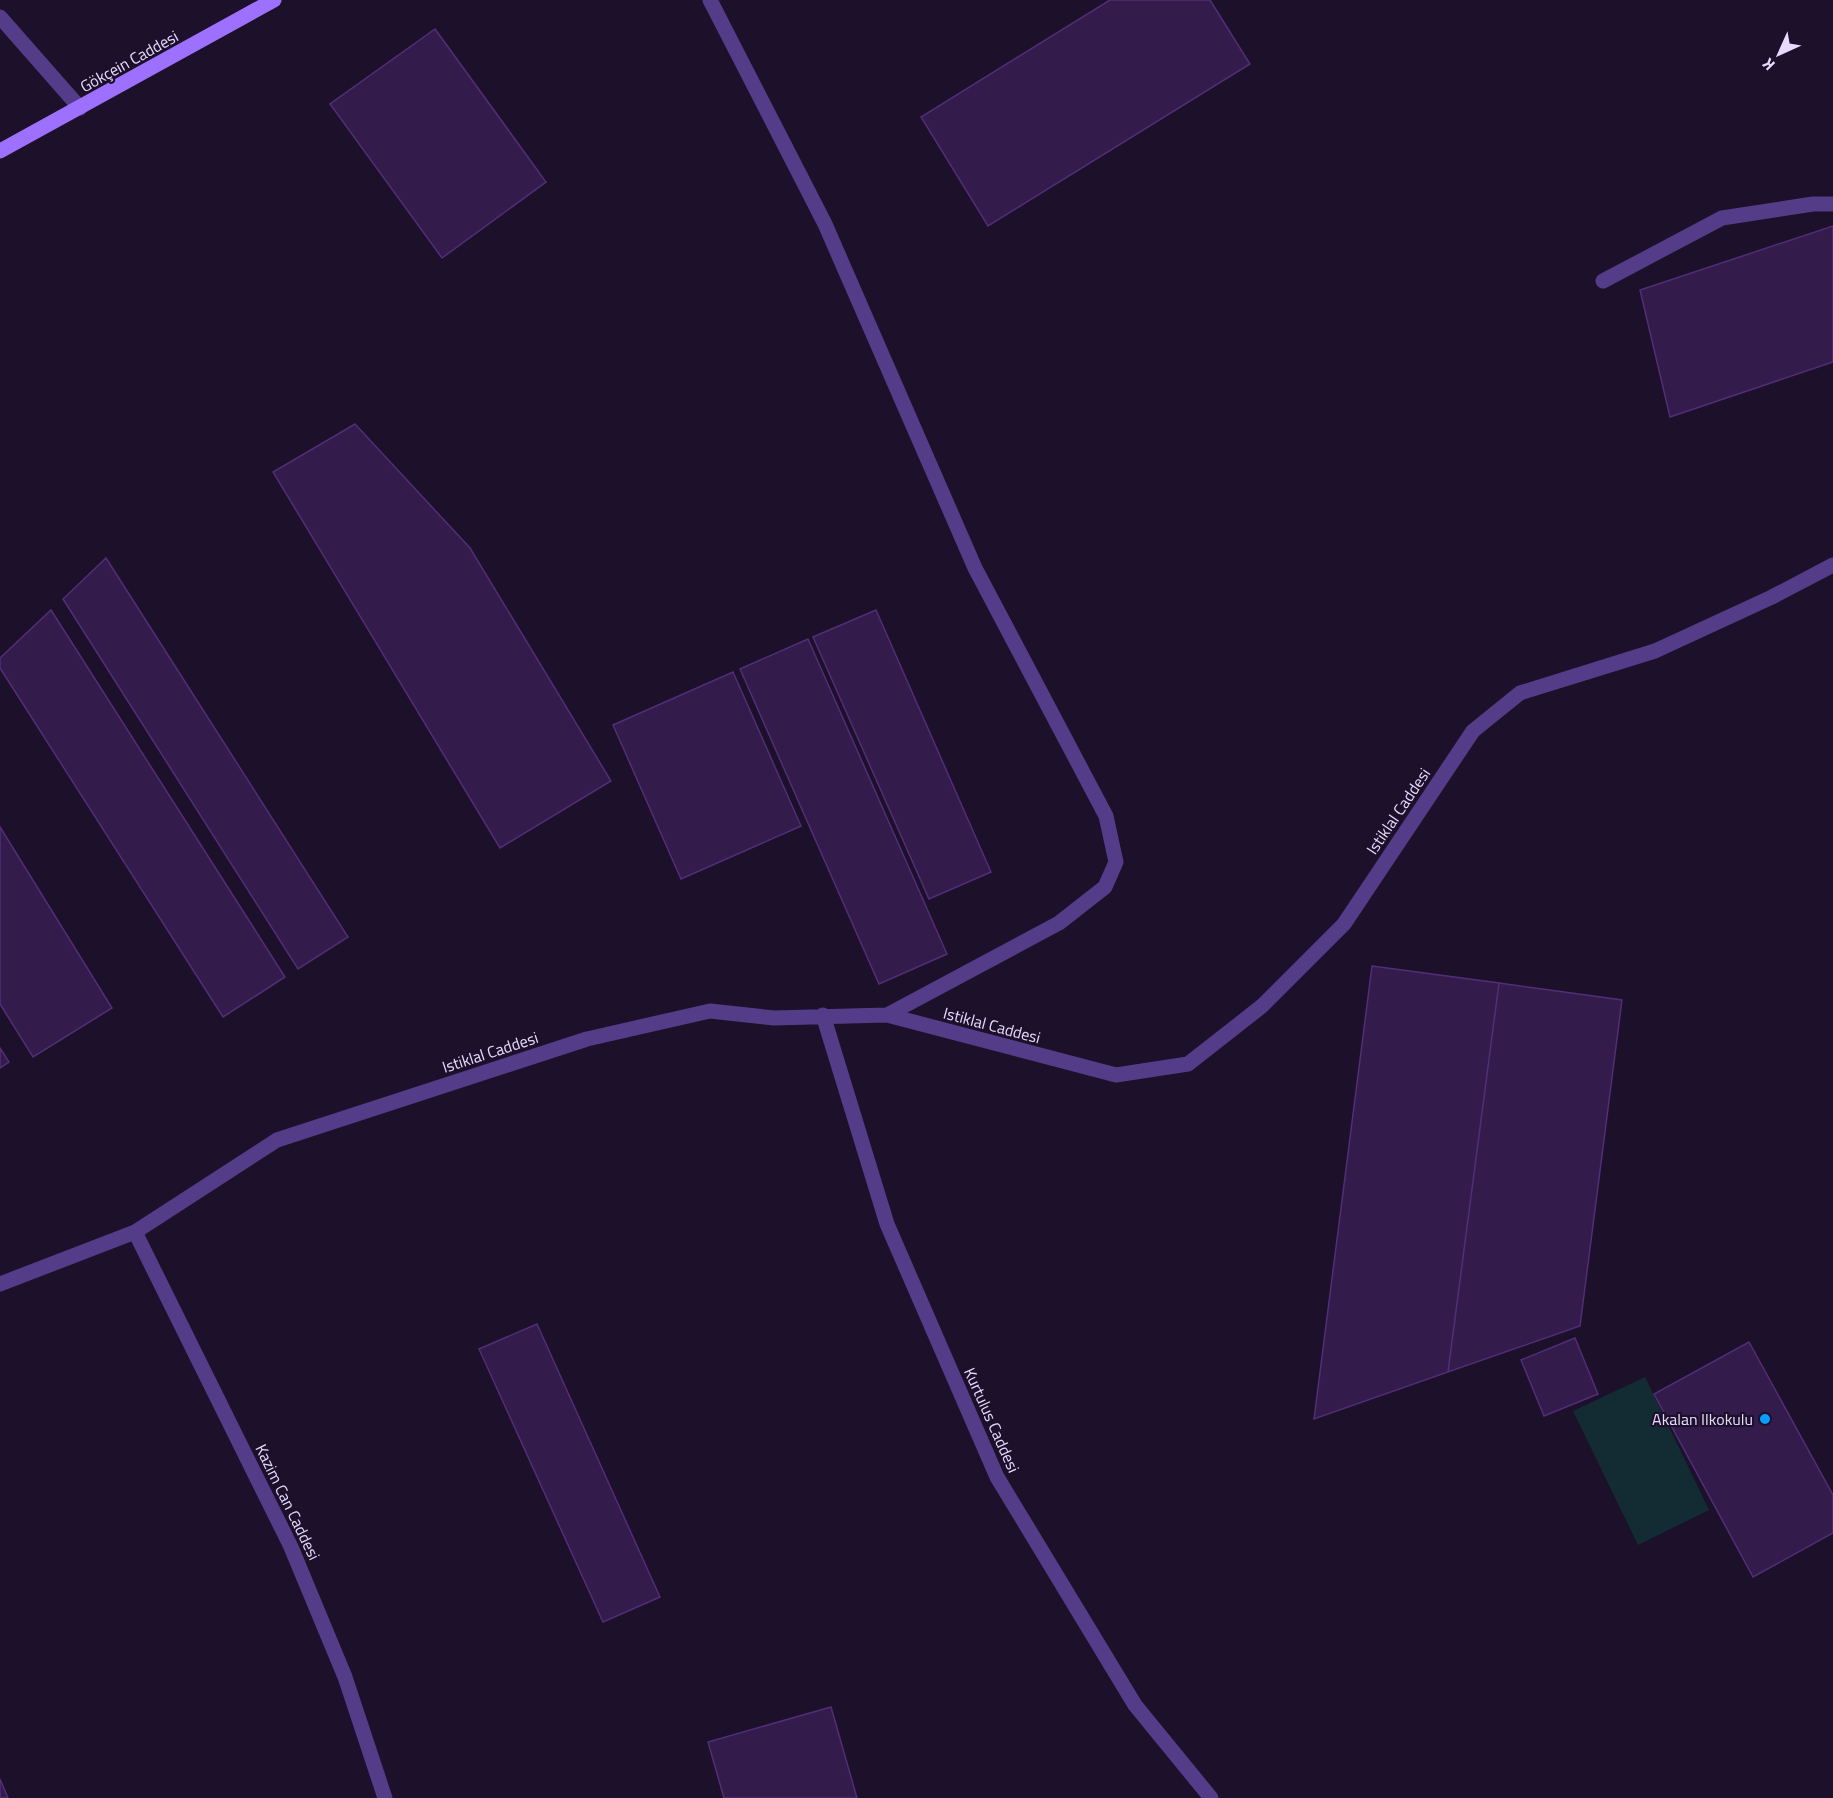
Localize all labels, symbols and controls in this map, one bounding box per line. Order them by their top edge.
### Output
street label: Gökçein Caddesi [76,24,182,98]
north arrow [1749,24,1809,84]
text: K [1756,52,1780,76]
street label: Istiklal Caddesi [1360,763,1436,859]
street label: Istiklal Caddesi [941,1000,1043,1050]
street label: Istiklal Caddesi [439,1025,541,1079]
street label: Kurtulus Caddesi [958,1364,1026,1476]
place label: Akalan Ilkokulu [1652,1407,1753,1431]
marker: Akalan Ilkokulu [1758,1412,1772,1426]
street label: Kazim Can Caddesi [250,1440,326,1564]

